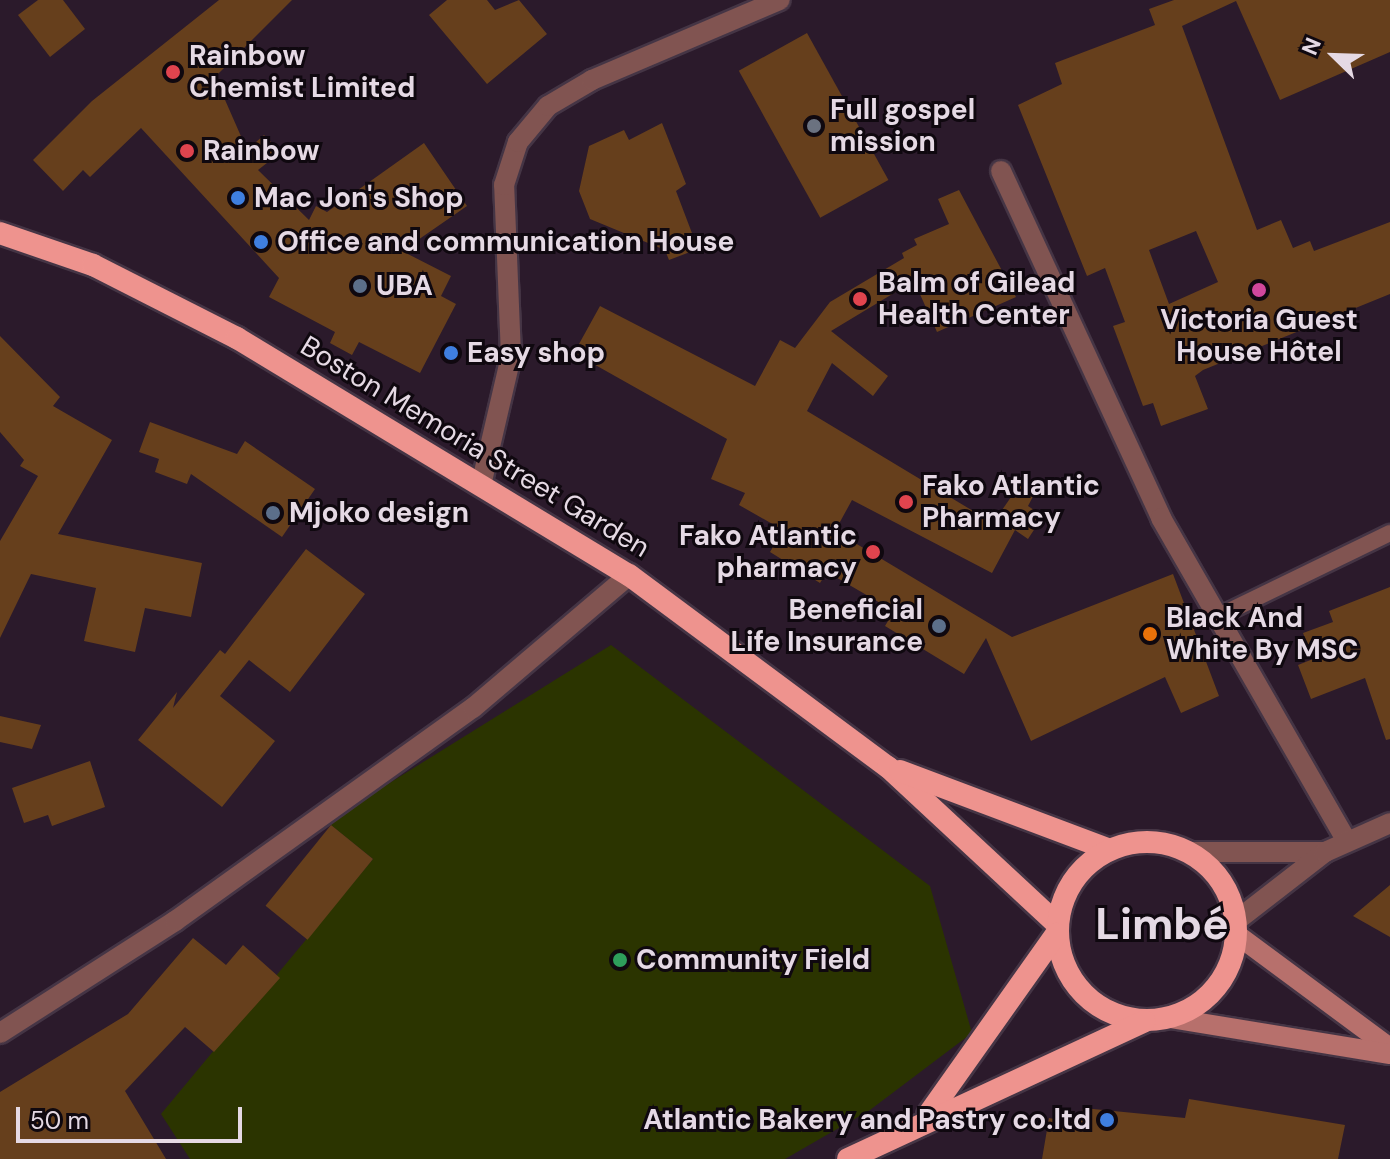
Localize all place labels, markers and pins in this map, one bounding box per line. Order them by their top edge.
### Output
place label: Rainbow Chemist Limited [189,39,415,105]
marker: Rainbow Chemist Limited [164,63,182,81]
place label: Full gospel mission [830,93,975,159]
marker: Full gospel mission [805,117,823,135]
place label: Rainbow [203,134,319,168]
marker: Rainbow [178,142,196,160]
place label: Mac Jon's Shop [254,181,464,215]
marker: Mac Jon's Shop [229,189,247,207]
place label: Office and communication House [277,225,734,259]
marker: Office and communication House [252,233,270,251]
place label: Balm of Gilead Health Center [878,266,1075,332]
place label: UBA [376,269,433,303]
marker: UBA [351,277,369,295]
marker: Victoria Guest House Hôtel [1250,281,1268,299]
marker: Balm of Gilead Health Center [849,288,871,310]
place label: Victoria Guest House Hôtel [1160,303,1358,369]
place label: Easy shop [467,336,605,370]
marker: Easy shop [442,344,460,362]
place label: Fako Atlantic Pharmacy [922,469,1100,535]
marker: Fako Atlantic Pharmacy [897,493,915,511]
place label: Mjoko design [289,496,469,530]
marker: Mjoko design [264,504,282,522]
place label: Fako Atlantic pharmacy [679,519,857,585]
marker: Fako Atlantic pharmacy [864,543,882,561]
place label: Beneficial Life Insurance [730,593,923,659]
place label: Black And White By MSC [1166,601,1358,667]
marker: Beneficial Life Insurance [930,617,948,635]
marker: Black And White By MSC [1141,625,1159,643]
place label: Community Field [636,943,870,977]
marker: Community Field [611,951,629,969]
place label: Atlantic Bakery and Pastry co.ltd [643,1103,1091,1137]
marker: Atlantic Bakery and Pastry co.ltd [1098,1111,1116,1129]

